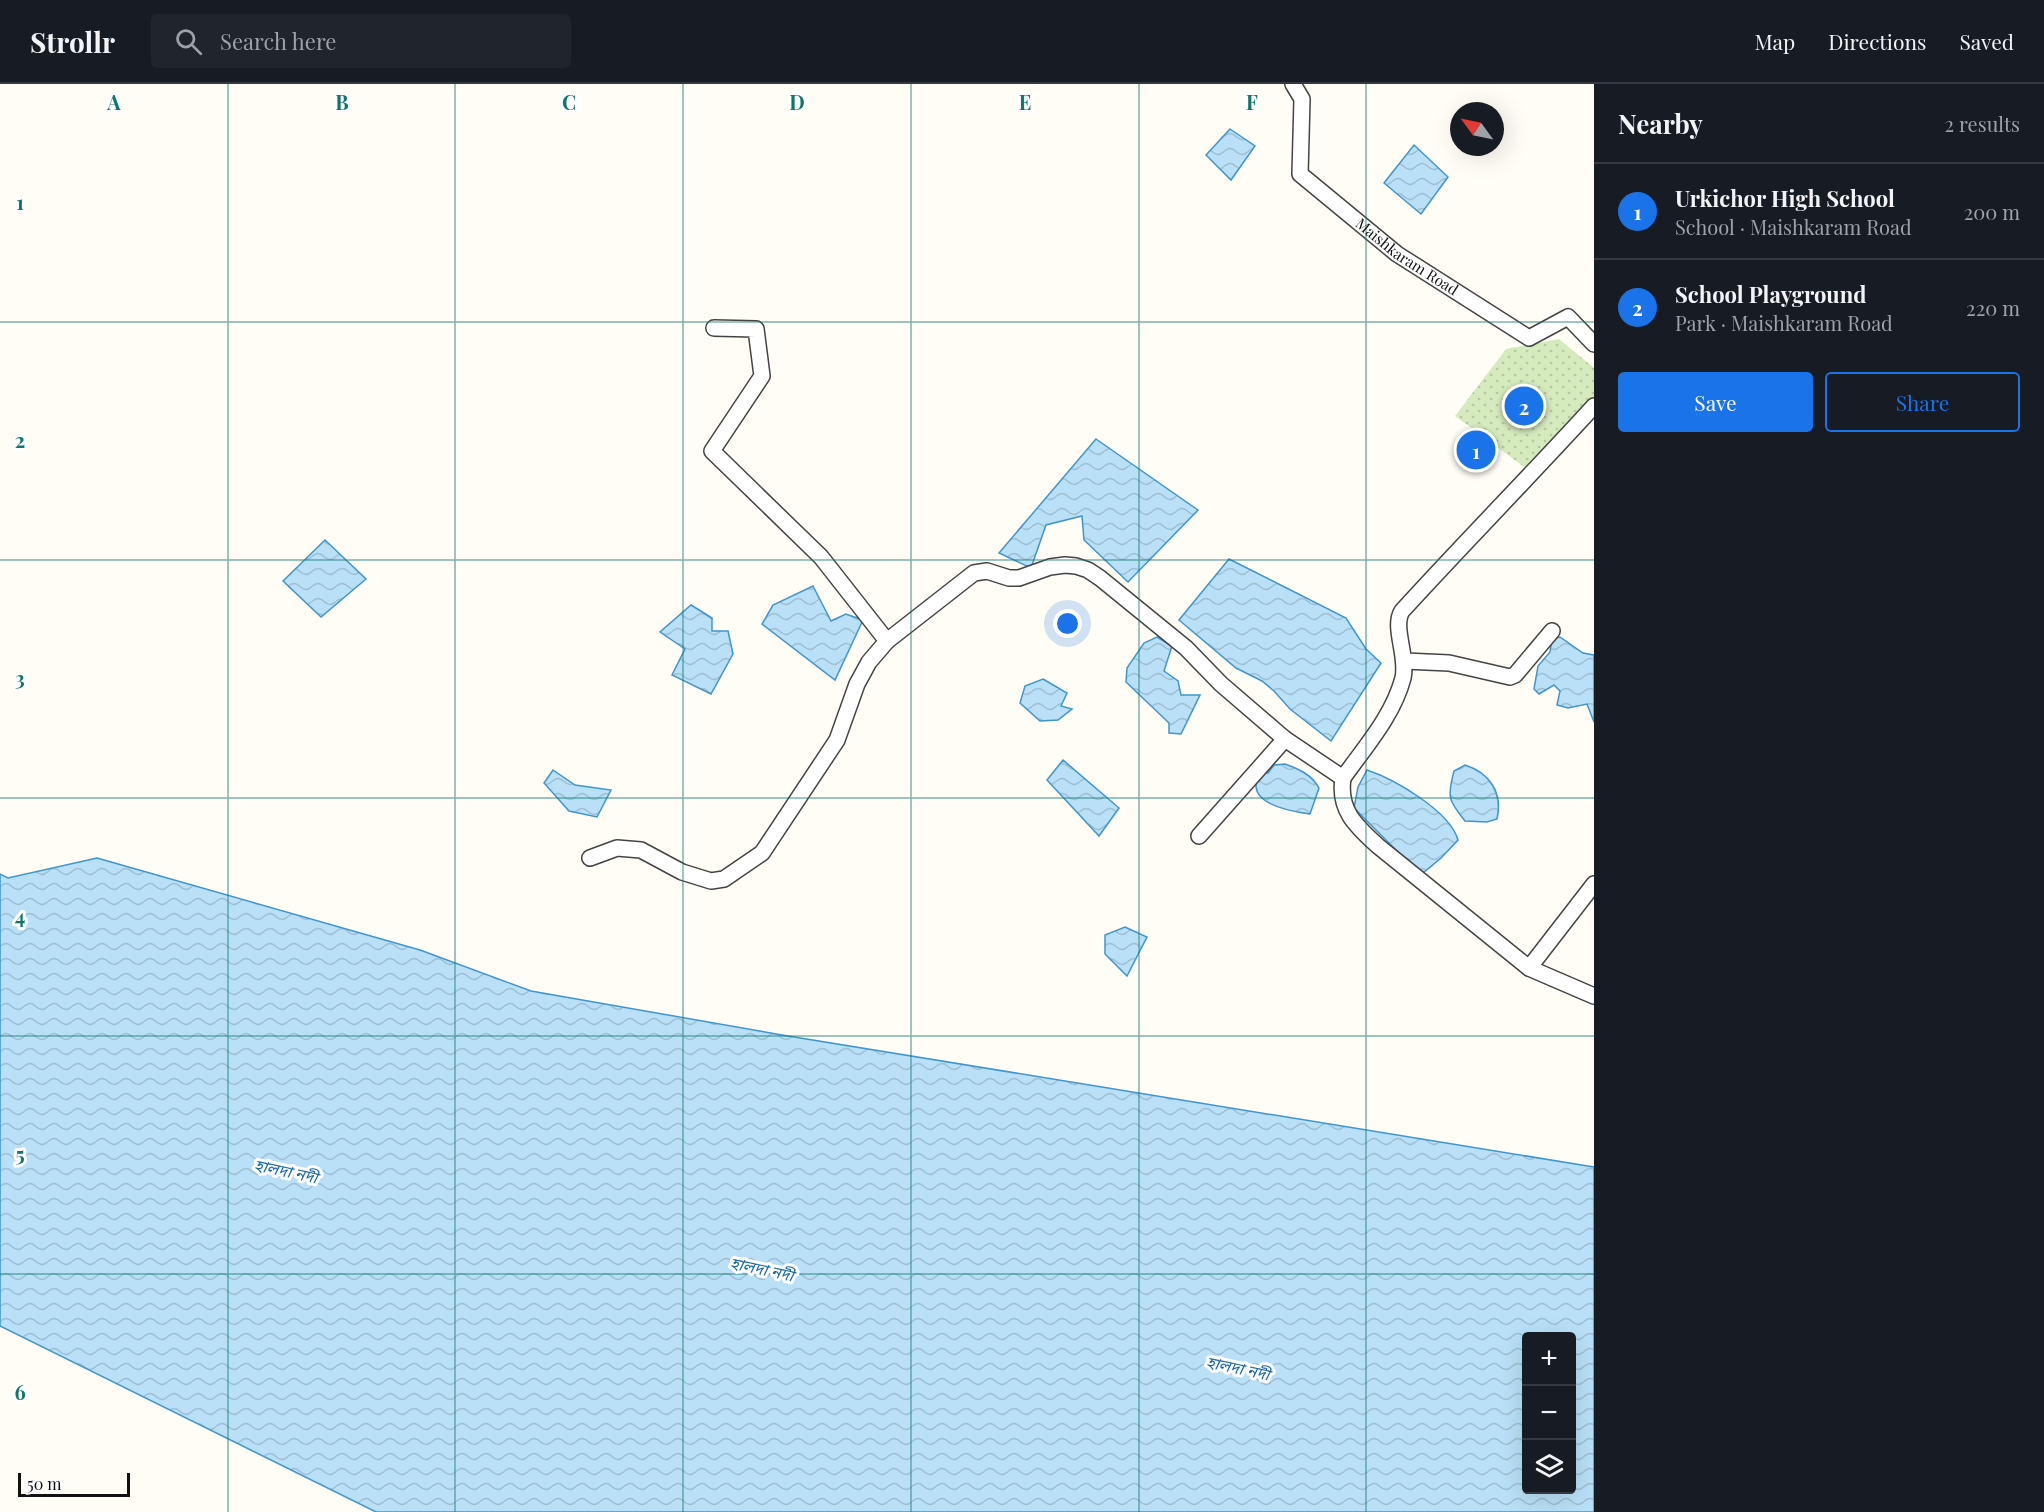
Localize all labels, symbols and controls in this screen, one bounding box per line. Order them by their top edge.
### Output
search box [151,14,571,68]
text: Strollr [30,23,115,60]
icon: search [172,25,205,58]
text: Search here [220,26,336,56]
text: Map [1754,27,1795,55]
text: Directions [1828,27,1926,55]
text: Saved [1959,27,2014,55]
text: A [106,88,121,115]
text: B [335,88,349,115]
text: C [562,88,576,115]
text: D [789,88,805,115]
text: E [1019,88,1031,115]
text: F [1246,88,1258,115]
north arrow [1450,102,1504,156]
text: Nearby [1618,106,1703,141]
text: 2 results [1945,110,2020,137]
text: Urkichor High School [1675,183,1895,213]
text: 1 [16,188,24,215]
text: 1 [1634,198,1641,225]
text: 200 m [1964,198,2020,225]
street label: Maishkaram Road [1352,213,1463,300]
text: School · Maishkaram Road [1675,213,1912,240]
text: School Playground [1675,279,1866,309]
text: 2 [1632,294,1643,321]
text: 220 m [1966,294,2020,321]
text: Park · Maishkaram Road [1675,309,1893,336]
button: Save [1618,372,1813,432]
button: Share [1825,372,2020,432]
pin: 2 [1504,384,1544,428]
text: 2 [15,426,25,453]
pin: 1 [1456,428,1496,472]
your location [1053,609,1082,638]
text: 3 [15,664,25,691]
text: 4 [15,902,25,929]
text: 5 [15,1140,25,1167]
water label: হালদা নদী [252,1154,322,1188]
water label: হালদা নদী [728,1252,798,1286]
map controls [1522,1332,1576,1494]
button: + [1522,1332,1576,1386]
water label: হালদা নদী [1204,1351,1274,1385]
text: 6 [14,1378,26,1405]
button: − [1522,1386,1576,1440]
button: layers [1522,1440,1576,1494]
scale bar [18,1470,130,1498]
text: 50 m [27,1473,61,1494]

